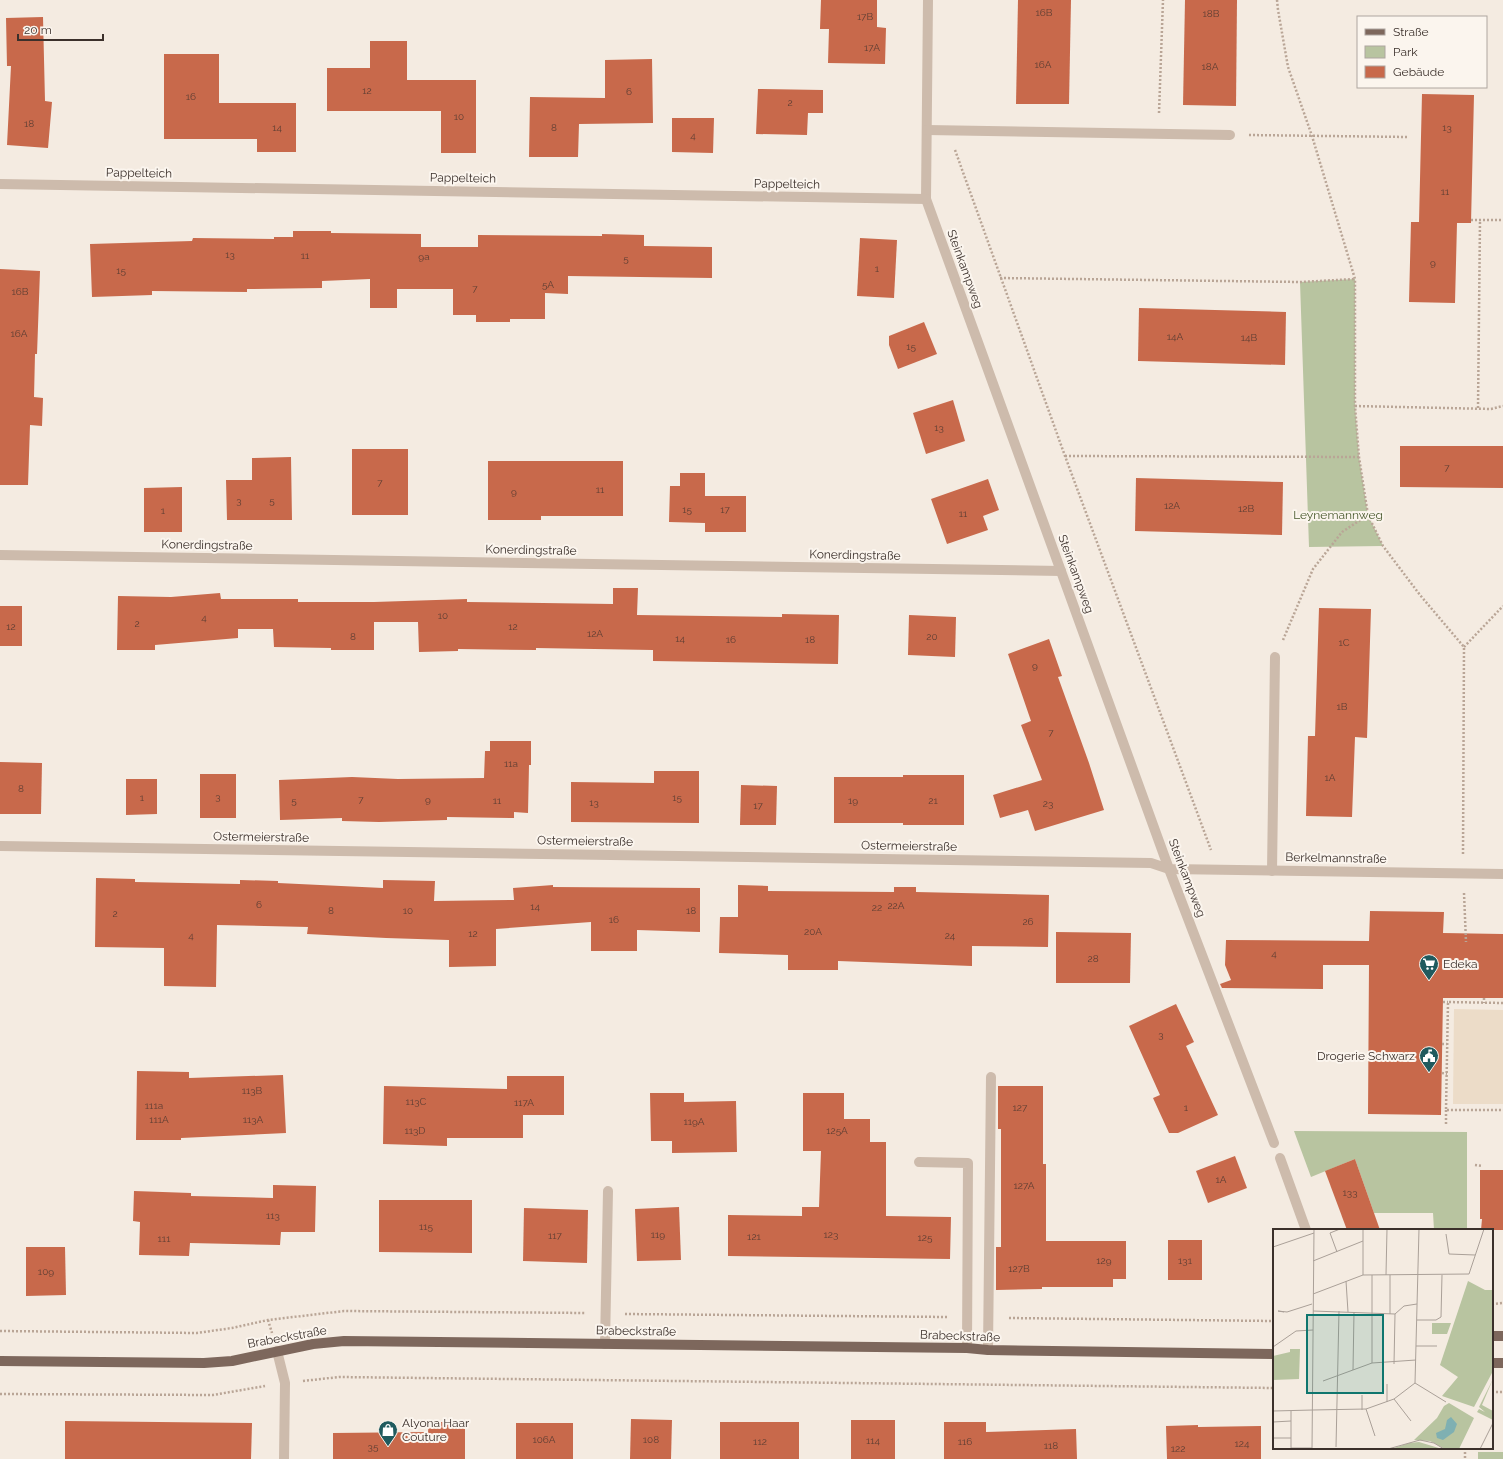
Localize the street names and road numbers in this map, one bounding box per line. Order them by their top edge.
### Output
street label: Pappelteich [106,165,172,181]
street label: Pappelteich [430,170,496,186]
street label: Pappelteich [754,176,820,192]
street label: Steinkampweg [944,228,986,310]
street label: Steinkampweg [1055,533,1097,615]
street label: Konerdingstraße [161,537,253,553]
street label: Konerdingstraße [485,542,577,558]
street label: Konerdingstraße [809,547,901,563]
street label: Ostermeierstraße [213,829,309,845]
street label: Ostermeierstraße [537,833,633,849]
street label: Steinkampweg [1166,837,1208,919]
street label: Ostermeierstraße [861,838,957,854]
street label: Berkelmannstraße [1285,850,1387,866]
street label: Brabeckstraße [246,1323,328,1351]
street label: Brabeckstraße [596,1323,676,1339]
street label: Brabeckstraße [920,1328,1000,1344]

